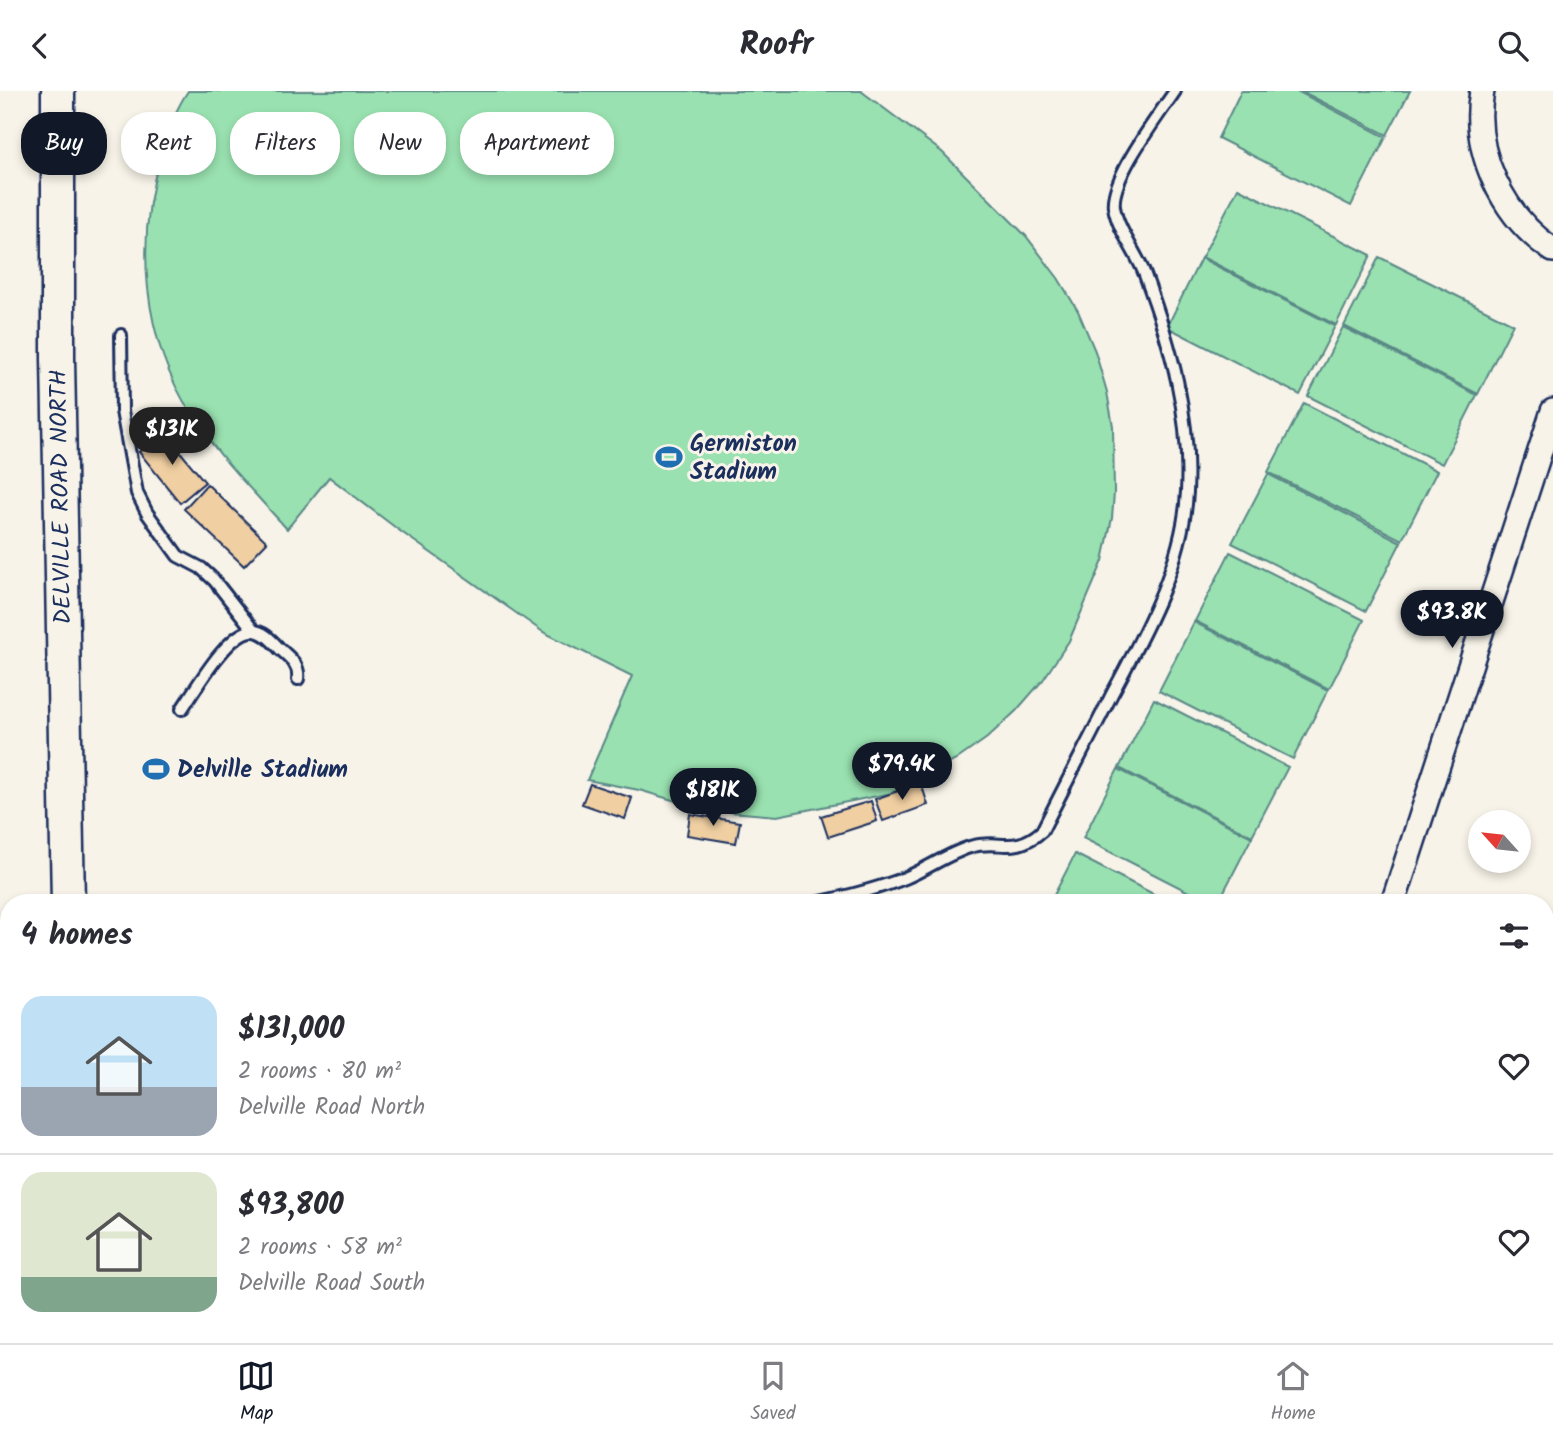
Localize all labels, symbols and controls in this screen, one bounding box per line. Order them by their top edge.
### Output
text: Roofr [740,20,813,71]
icon: back [21,27,59,65]
icon: search [1494,27,1532,65]
chip: Buy [21,112,107,175]
chip: Rent [121,112,216,175]
chip: Filters [230,112,340,175]
chip: New [354,112,446,175]
chip: Apartment [460,112,614,175]
street label: DELVILLE ROAD NORTH [40,369,83,625]
pin: $131K [123,407,221,467]
text: $131K [145,412,199,448]
place label: Germiston Stadium [690,425,797,492]
sports icon: Germiston Stadium [654,442,684,472]
pin: $93.8K [1395,591,1509,650]
text: $93.8K [1417,595,1487,631]
pin: $79.4K [845,743,959,802]
text: $79.4K [868,747,936,783]
place label: Delville Stadium [177,751,348,790]
sports icon: Delville Stadium [141,754,171,784]
pin: $181K [664,769,762,828]
text: $181K [686,773,740,809]
north arrow [1468,810,1531,873]
map controls [1468,810,1531,873]
text: 4 homes [21,912,133,960]
icon: filters [1495,917,1533,955]
text: $131,000 [238,1006,344,1054]
icon: home [77,1024,161,1108]
icon: heart [1495,1047,1533,1085]
text: 2 rooms · 80 m² [238,1054,401,1090]
text: Delville Road North [238,1090,425,1126]
text: $93,800 [238,1182,344,1230]
icon: home [77,1200,161,1284]
icon: heart [1495,1223,1533,1261]
text: 2 rooms · 58 m² [238,1230,402,1266]
text: Delville Road South [238,1266,425,1302]
tab: Map [237,1357,275,1429]
tab: Saved [750,1357,796,1429]
tab: Home [1270,1357,1316,1429]

